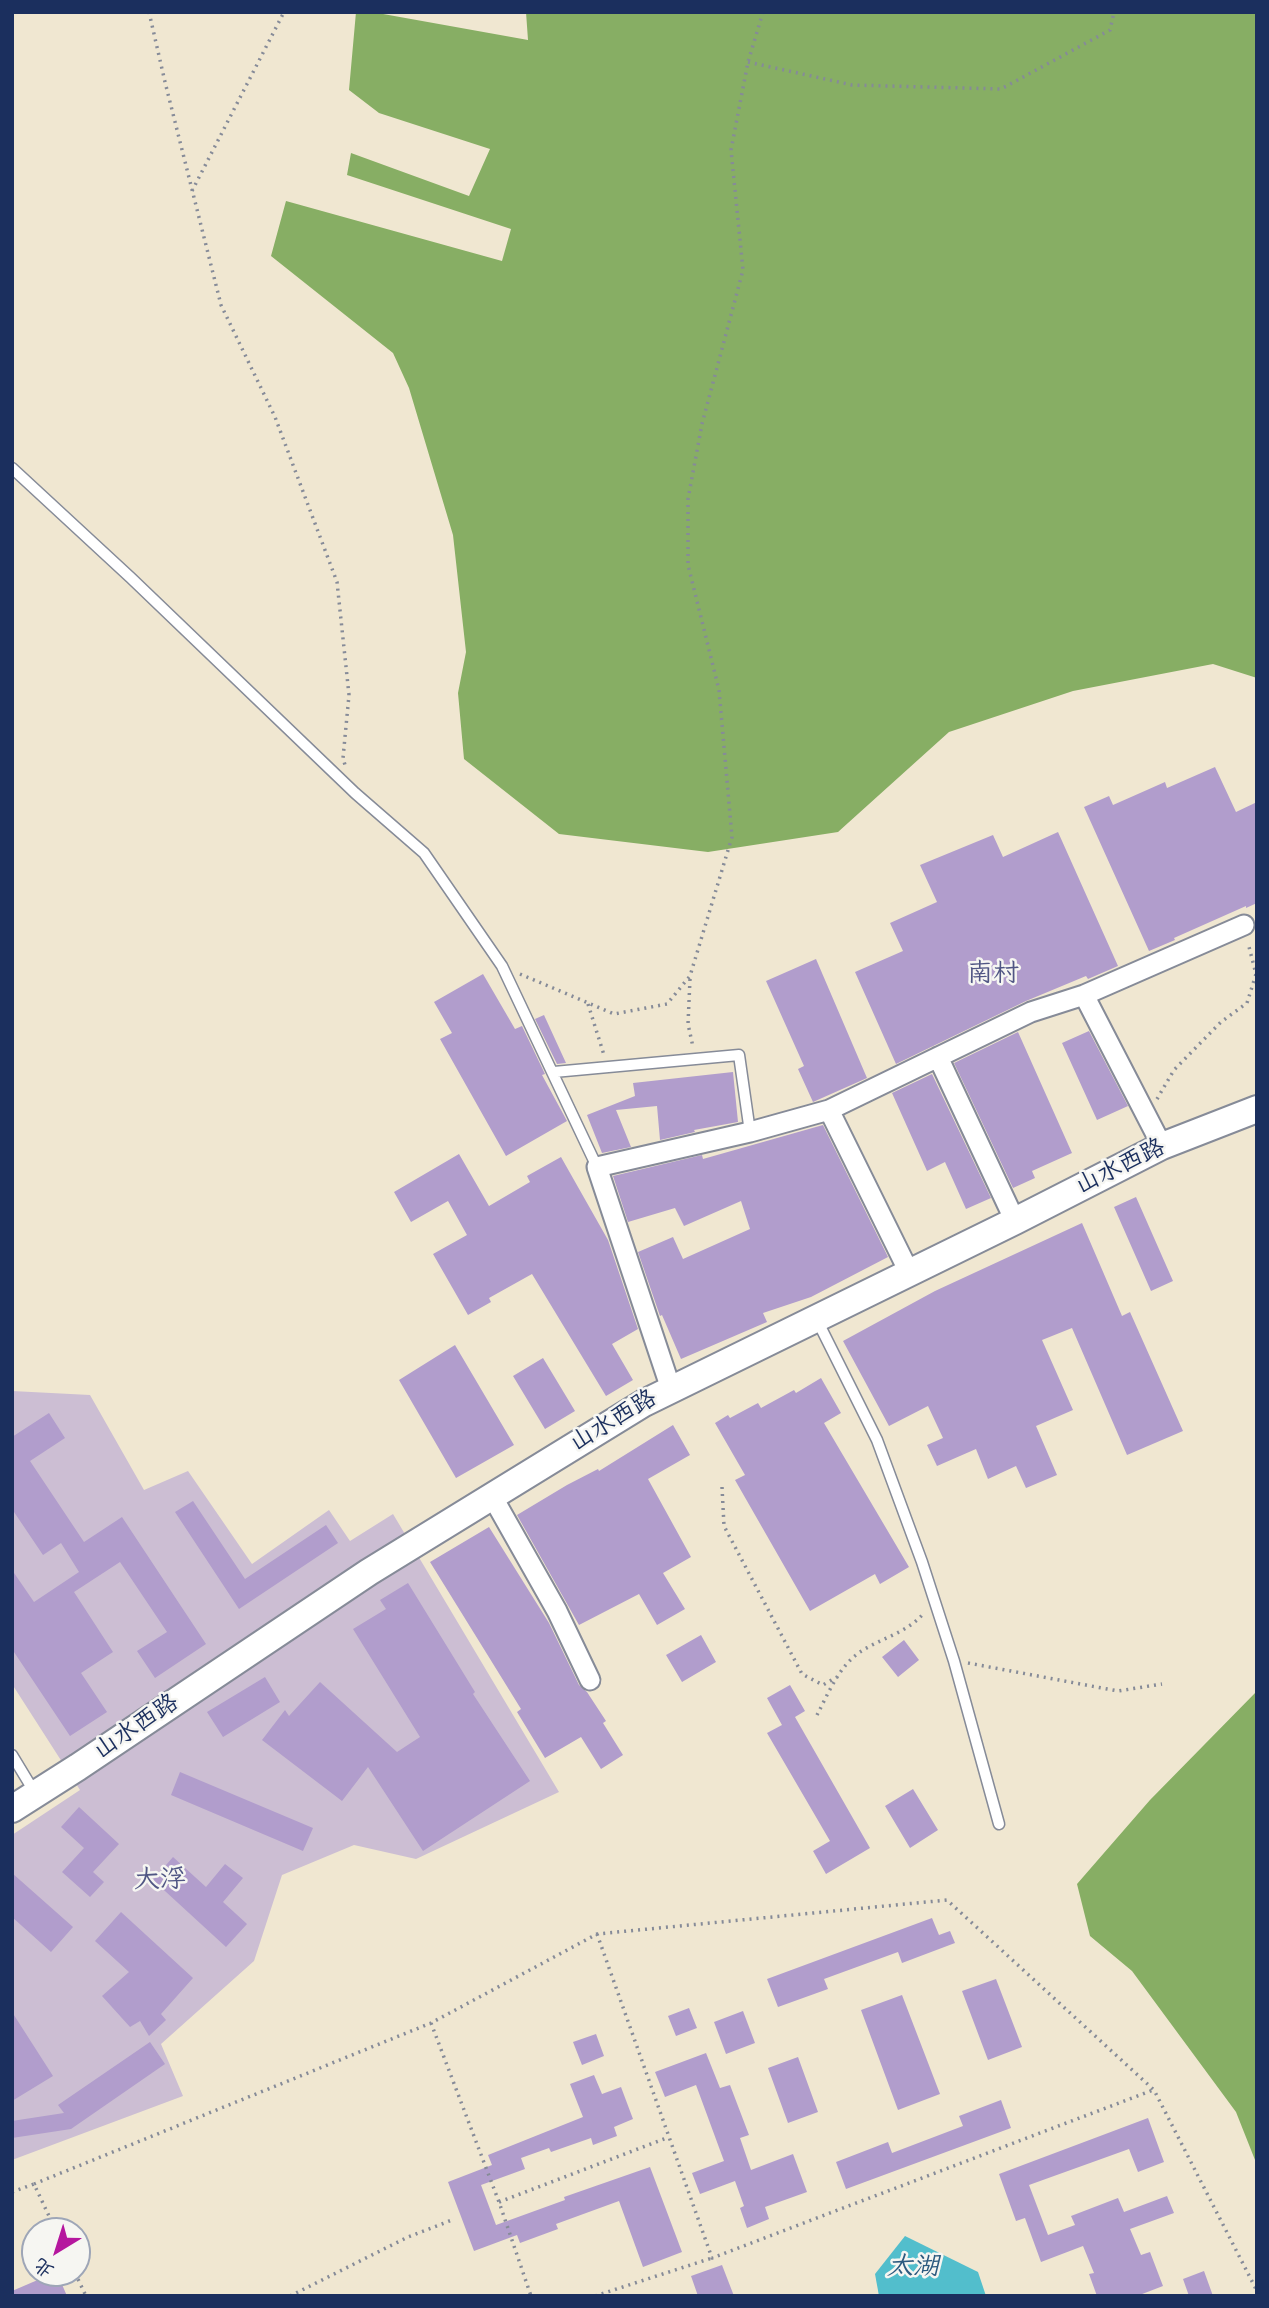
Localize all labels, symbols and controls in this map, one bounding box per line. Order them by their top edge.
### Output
district label: 南村 [967,960,1019,992]
street label: 山水西路 [1072,1134,1170,1202]
street label: 山水西路 [565,1385,663,1459]
street label: 山水西路 [89,1689,185,1767]
district label: 大浮 [134,1866,186,1898]
north arrow [21,2217,91,2287]
text: 北 [28,2251,60,2284]
water label: 太湖 [887,2253,939,2285]

